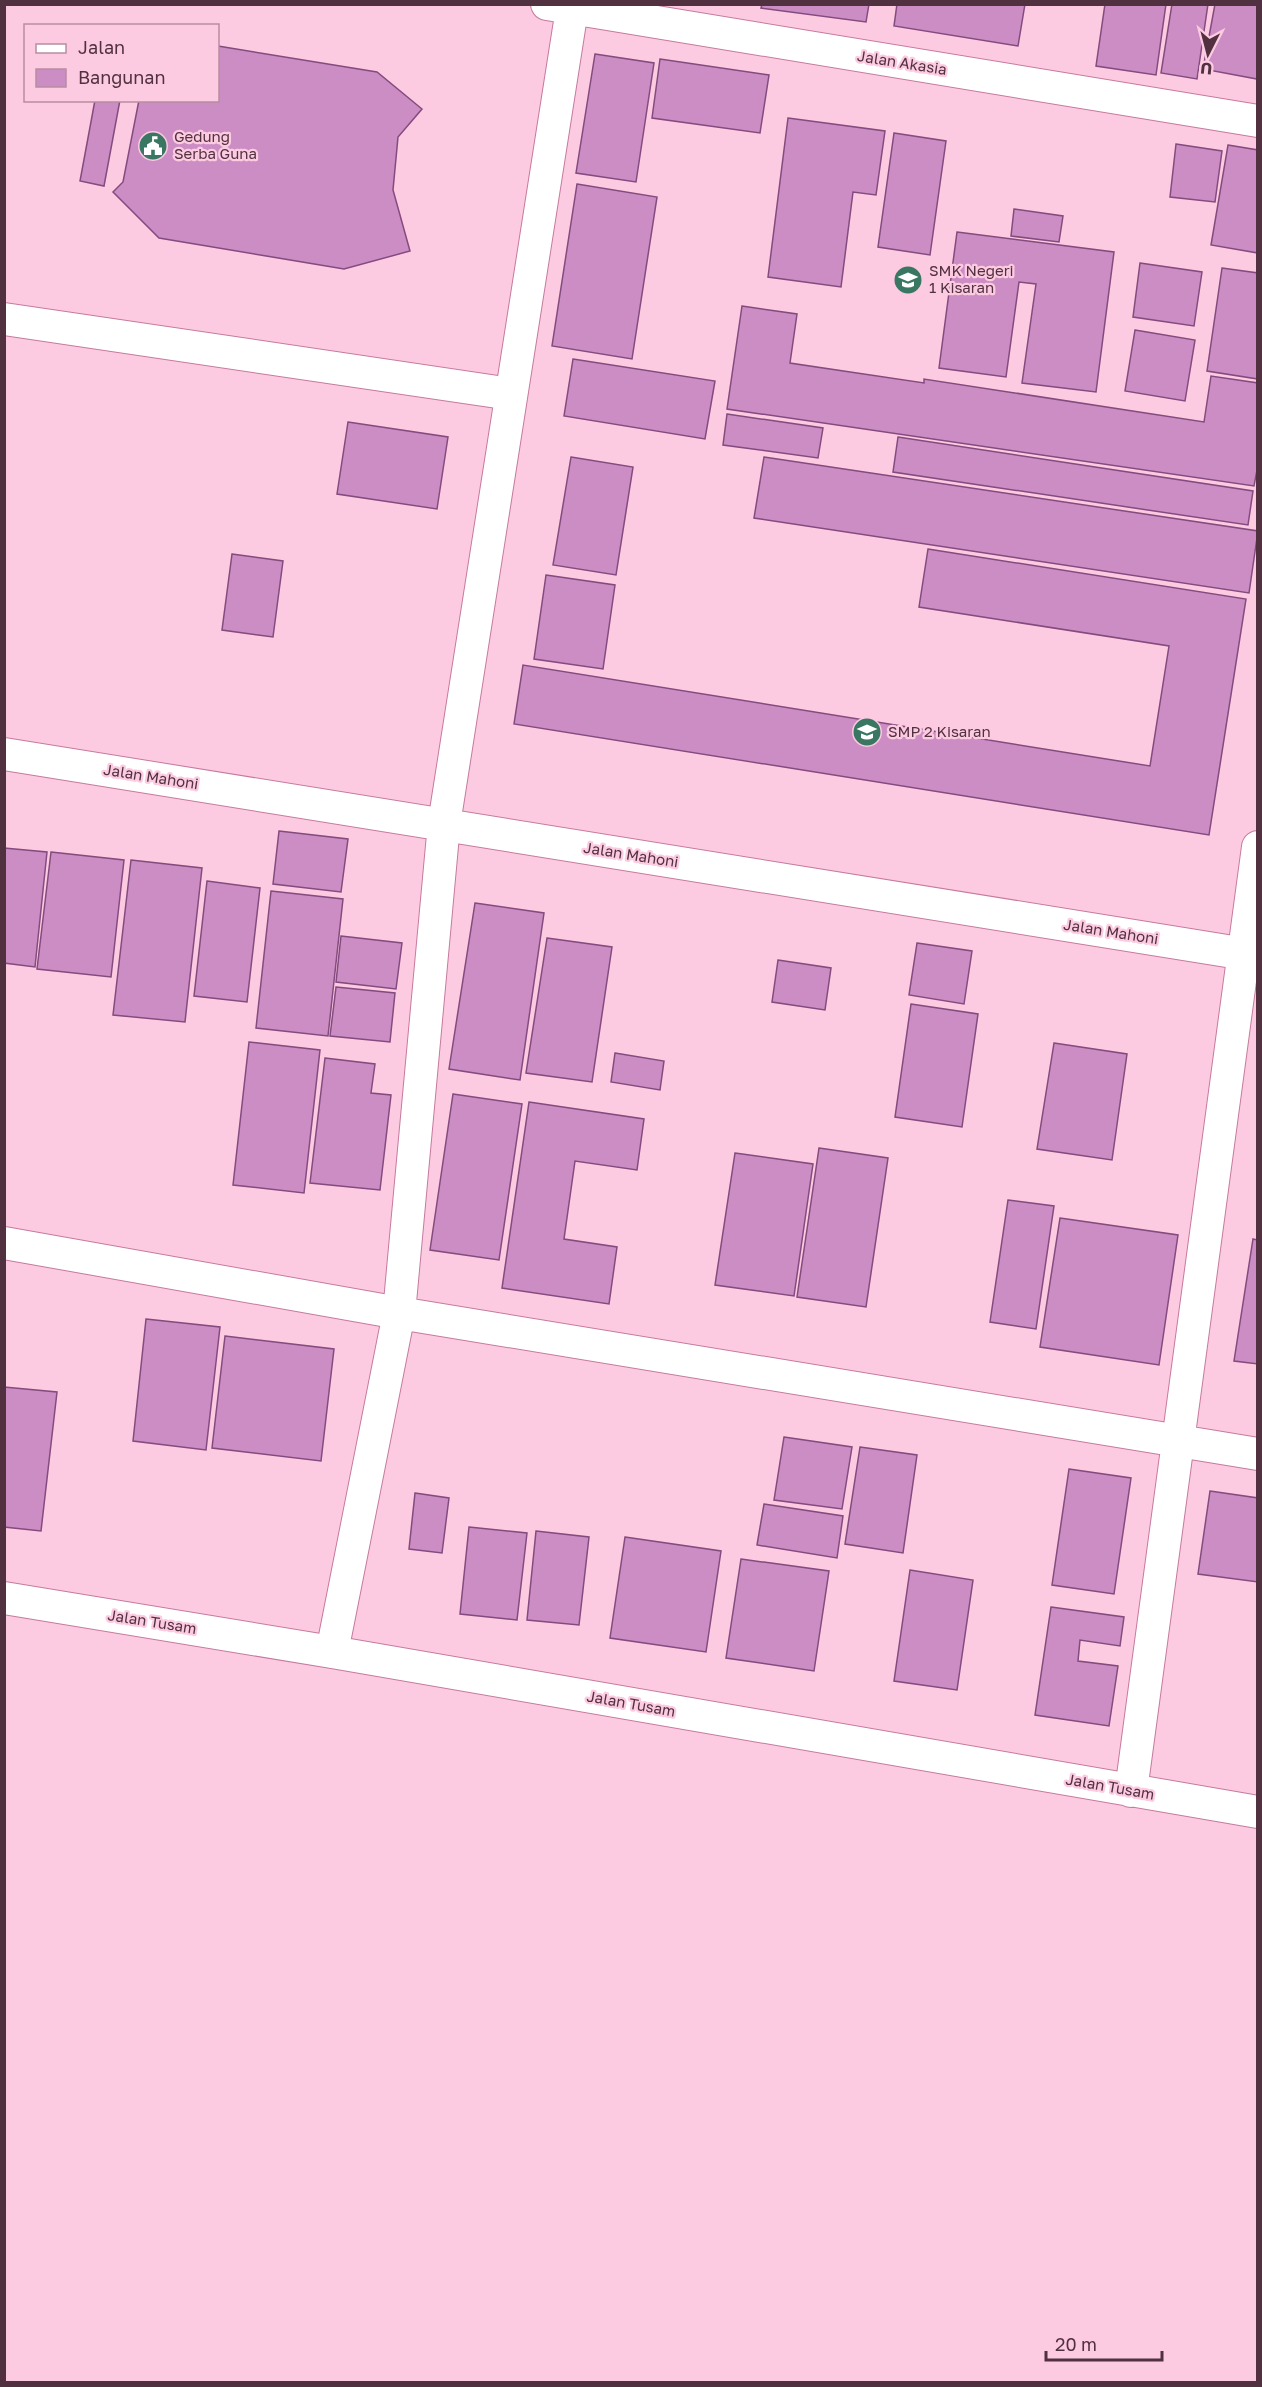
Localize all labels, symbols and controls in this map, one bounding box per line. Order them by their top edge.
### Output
legend [24,24,219,102]
north arrow [1178,24,1238,84]
text: Jalan [78,36,125,58]
street label: Jalan Akasia [856,46,948,78]
text: U [1200,58,1213,79]
text: Bangunan [78,66,166,88]
place label: Gedung Serba Guna [174,127,257,162]
public building icon: Gedung Serba Guna [137,130,169,162]
place label: SMK Negeri 1 Kisaran [929,261,1014,296]
school or university icon: SMK Negeri 1 Kisaran [892,264,924,296]
school or university icon: SMP 2 Kisaran [851,716,883,748]
place label: SMP 2 Kisaran [888,722,991,740]
street label: Jalan Mahoni [102,760,200,792]
street label: Jalan Mahoni [582,838,680,870]
street label: Jalan Mahoni [1062,915,1160,947]
street label: Jalan Tusam [106,1605,198,1637]
street label: Jalan Tusam [585,1686,677,1720]
street label: Jalan Tusam [1064,1769,1156,1803]
scale bar [1046,2324,1162,2362]
text: 20 m [1055,2333,1097,2355]

